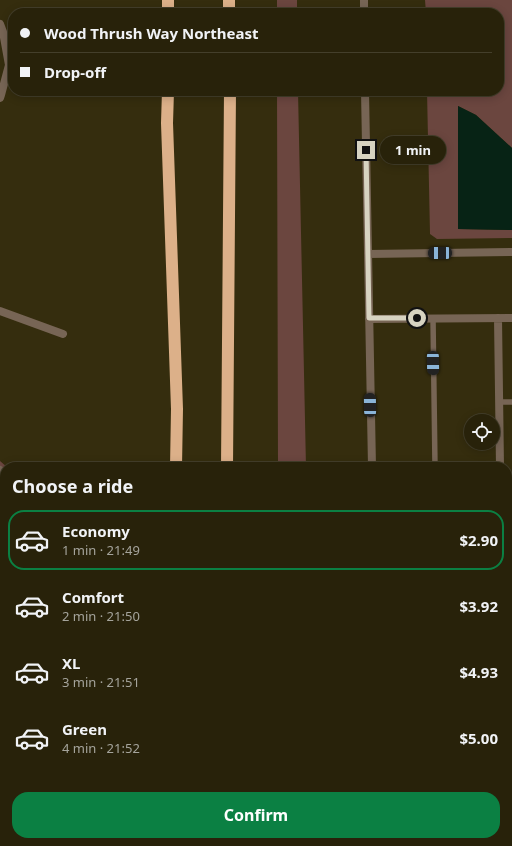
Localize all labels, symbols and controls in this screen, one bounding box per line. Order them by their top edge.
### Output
text: Wood Thrush Way Northeast [44,23,259,43]
text: Drop-off [44,62,106,82]
callout: 1 min [380,136,446,164]
route end [357,141,375,159]
text: 1 min [395,141,431,159]
car [428,247,452,259]
route start [408,309,426,327]
car [427,351,439,375]
car [364,393,376,417]
map controls [464,414,500,450]
button: locate [464,414,500,450]
text: Choose a ride [12,474,133,498]
text: Economy [62,521,130,541]
icon: car [14,522,50,558]
text: $2.90 [459,530,498,550]
text: 1 min · 21:49 [62,541,140,559]
text: Comfort [62,587,124,607]
icon: car [14,588,50,624]
text: $3.92 [459,596,498,616]
text: 2 min · 21:50 [62,607,140,625]
text: XL [62,653,80,673]
icon: car [14,654,50,690]
text: $4.93 [459,662,498,682]
text: 3 min · 21:51 [62,673,140,691]
text: Green [62,719,107,739]
icon: car [14,720,50,756]
text: $5.00 [459,728,498,748]
text: 4 min · 21:52 [62,739,140,757]
button: Confirm [12,792,500,838]

